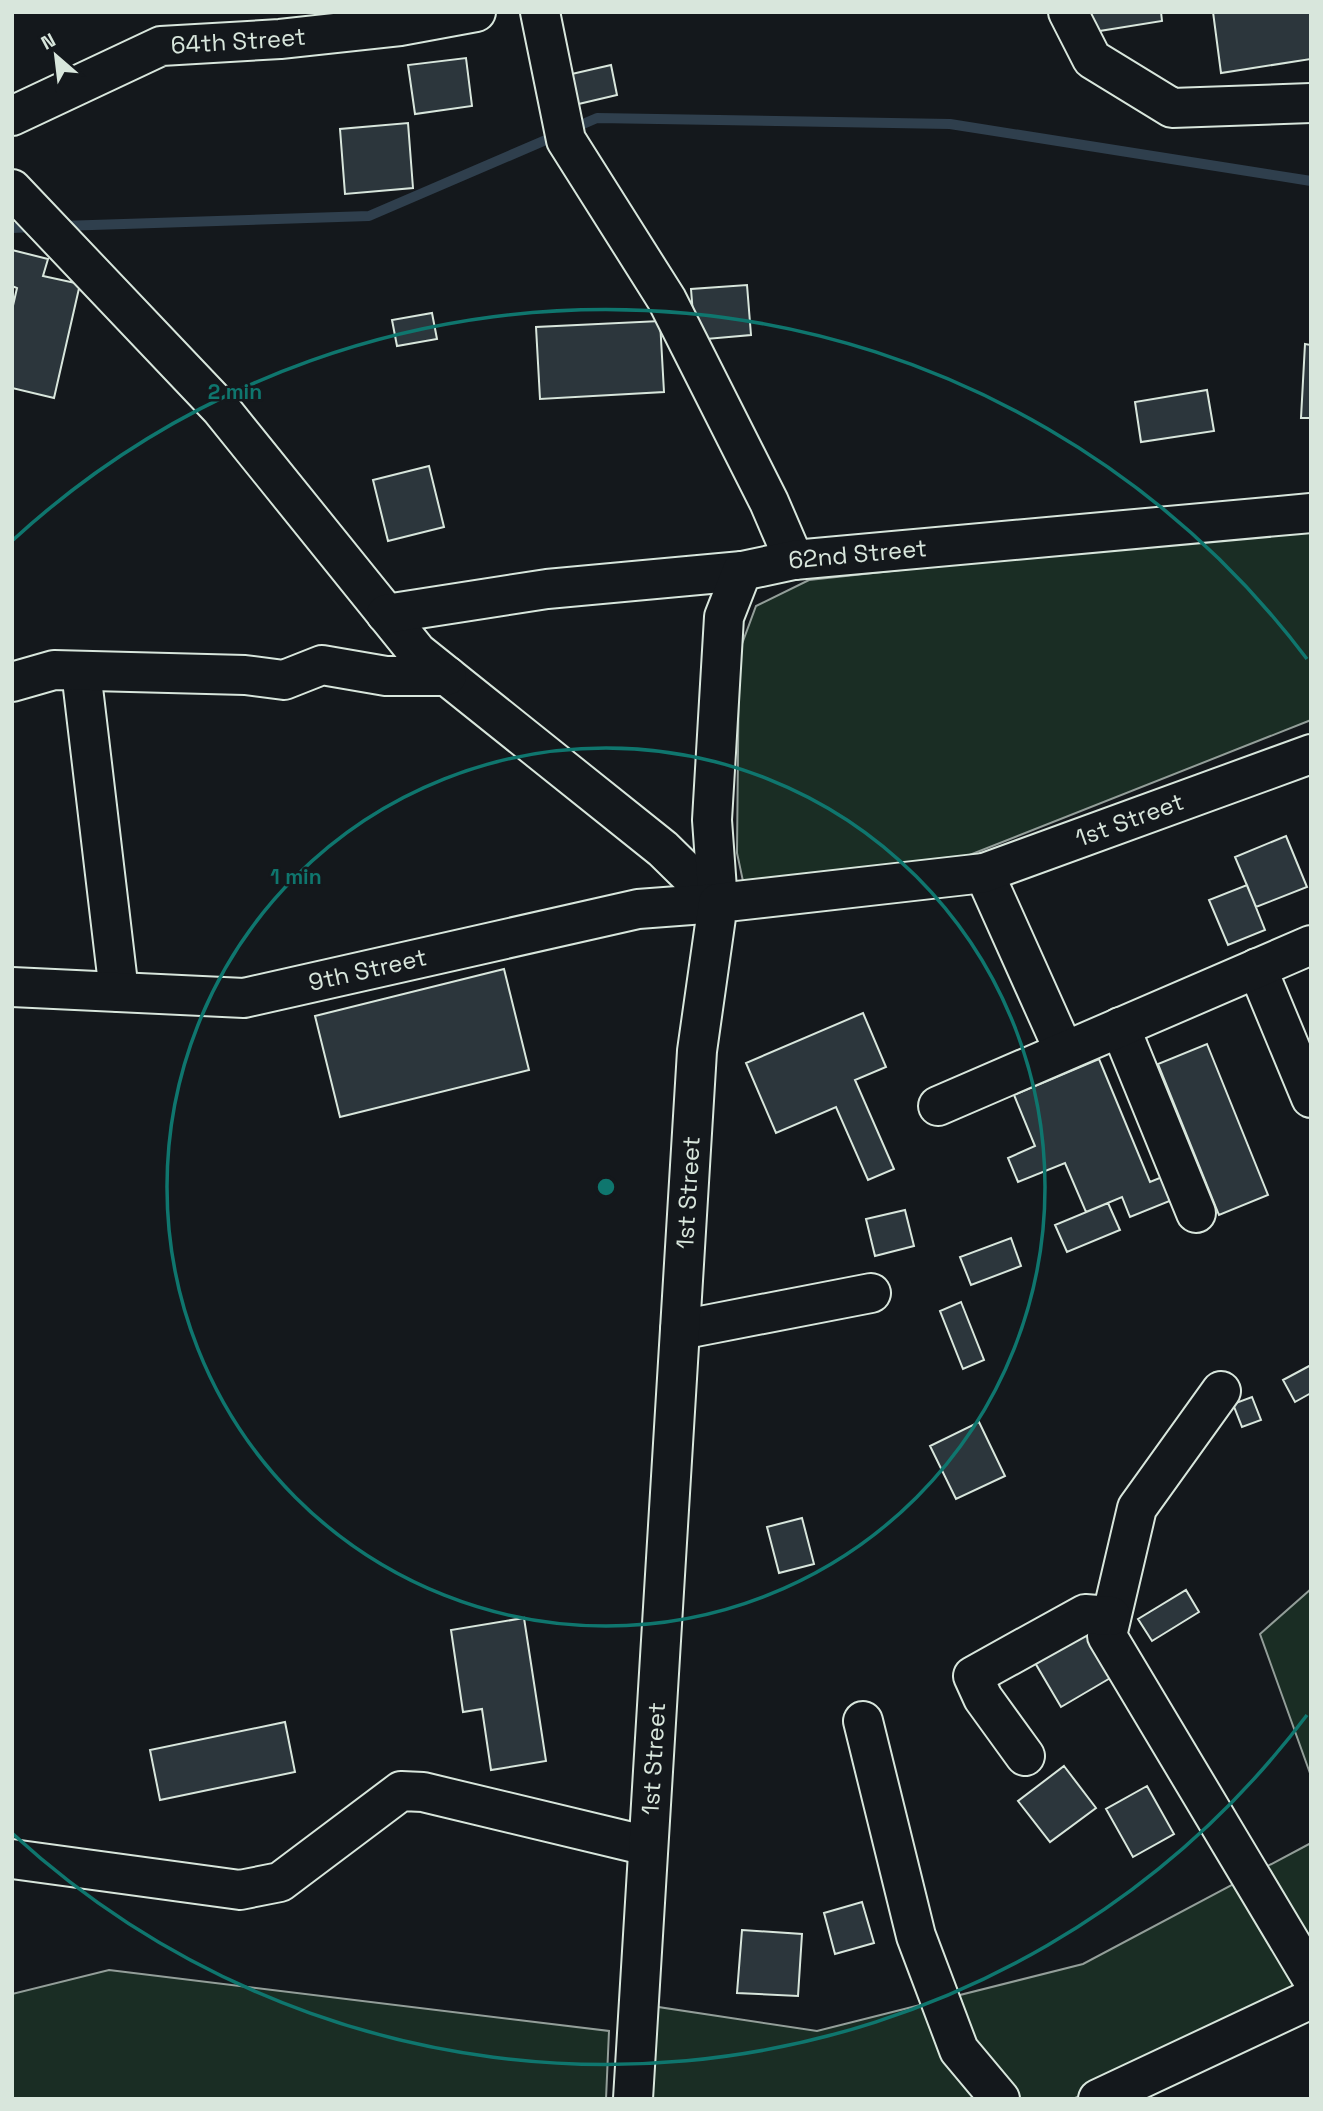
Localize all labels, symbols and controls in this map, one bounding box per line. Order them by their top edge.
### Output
street label: 64th Street [170,20,307,60]
north arrow [21,21,91,91]
text: N [37,27,60,55]
text: 2 min [208,378,262,405]
street label: 62nd Street [787,532,928,575]
street label: 1st Street [1071,786,1188,853]
text: 1 min [270,863,322,890]
street label: 9th Street [306,941,429,998]
street label: 1st Street [669,1135,707,1250]
centre of rings [594,1175,618,1199]
street label: 1st Street [634,1701,672,1816]

